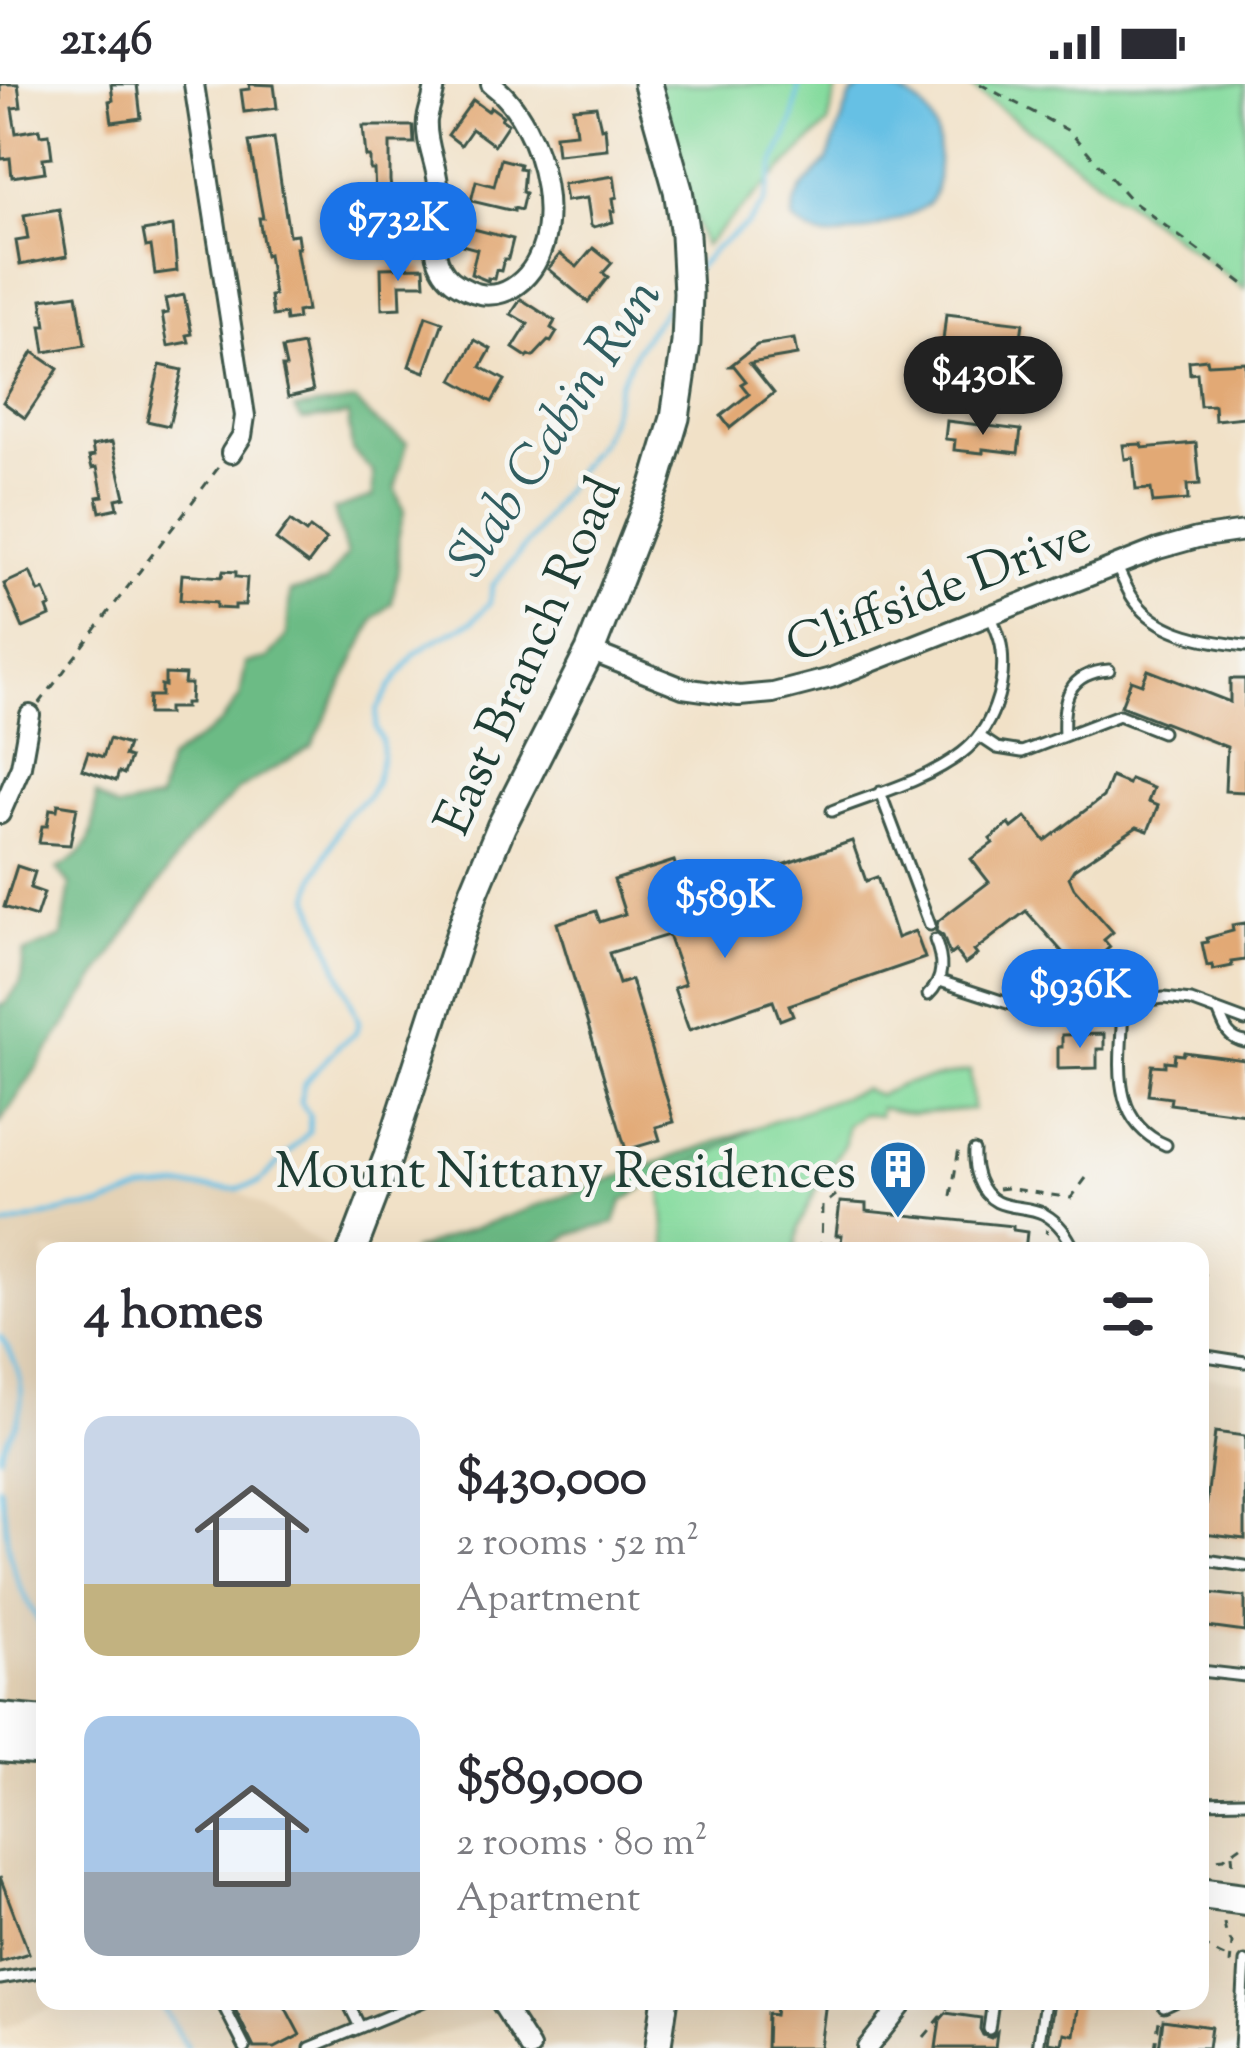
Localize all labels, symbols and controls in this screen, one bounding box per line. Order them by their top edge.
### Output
text: 21:46 [60,10,153,75]
pin: $732K [314,182,482,284]
text: $732K [347,193,449,249]
water label: Slab Cabin Run [432,265,684,594]
pin: $430K [899,336,1067,438]
text: $430K [931,347,1035,403]
street label: East Branch Road [419,466,643,848]
street label: Cliffside Drive [776,502,1102,685]
pin: $589K [641,859,809,961]
text: $589K [675,870,775,926]
pin: $936K [996,949,1164,1051]
text: $936K [1029,960,1131,1016]
place label: Mount Nittany Residences [275,1138,856,1211]
building icon: Mount Nittany Residences [867,1138,929,1220]
text: 4 homes [84,1278,263,1351]
icon: filters [1095,1281,1161,1347]
text: $430,000 [456,1444,647,1517]
icon: home [180,1464,324,1608]
text: 2 rooms · 52 m² [456,1517,699,1573]
text: Apartment [456,1573,640,1629]
text: $589,000 [456,1744,643,1817]
icon: home [180,1764,324,1908]
text: 2 rooms · 80 m² [456,1817,708,1873]
text: Apartment [456,1873,640,1929]

